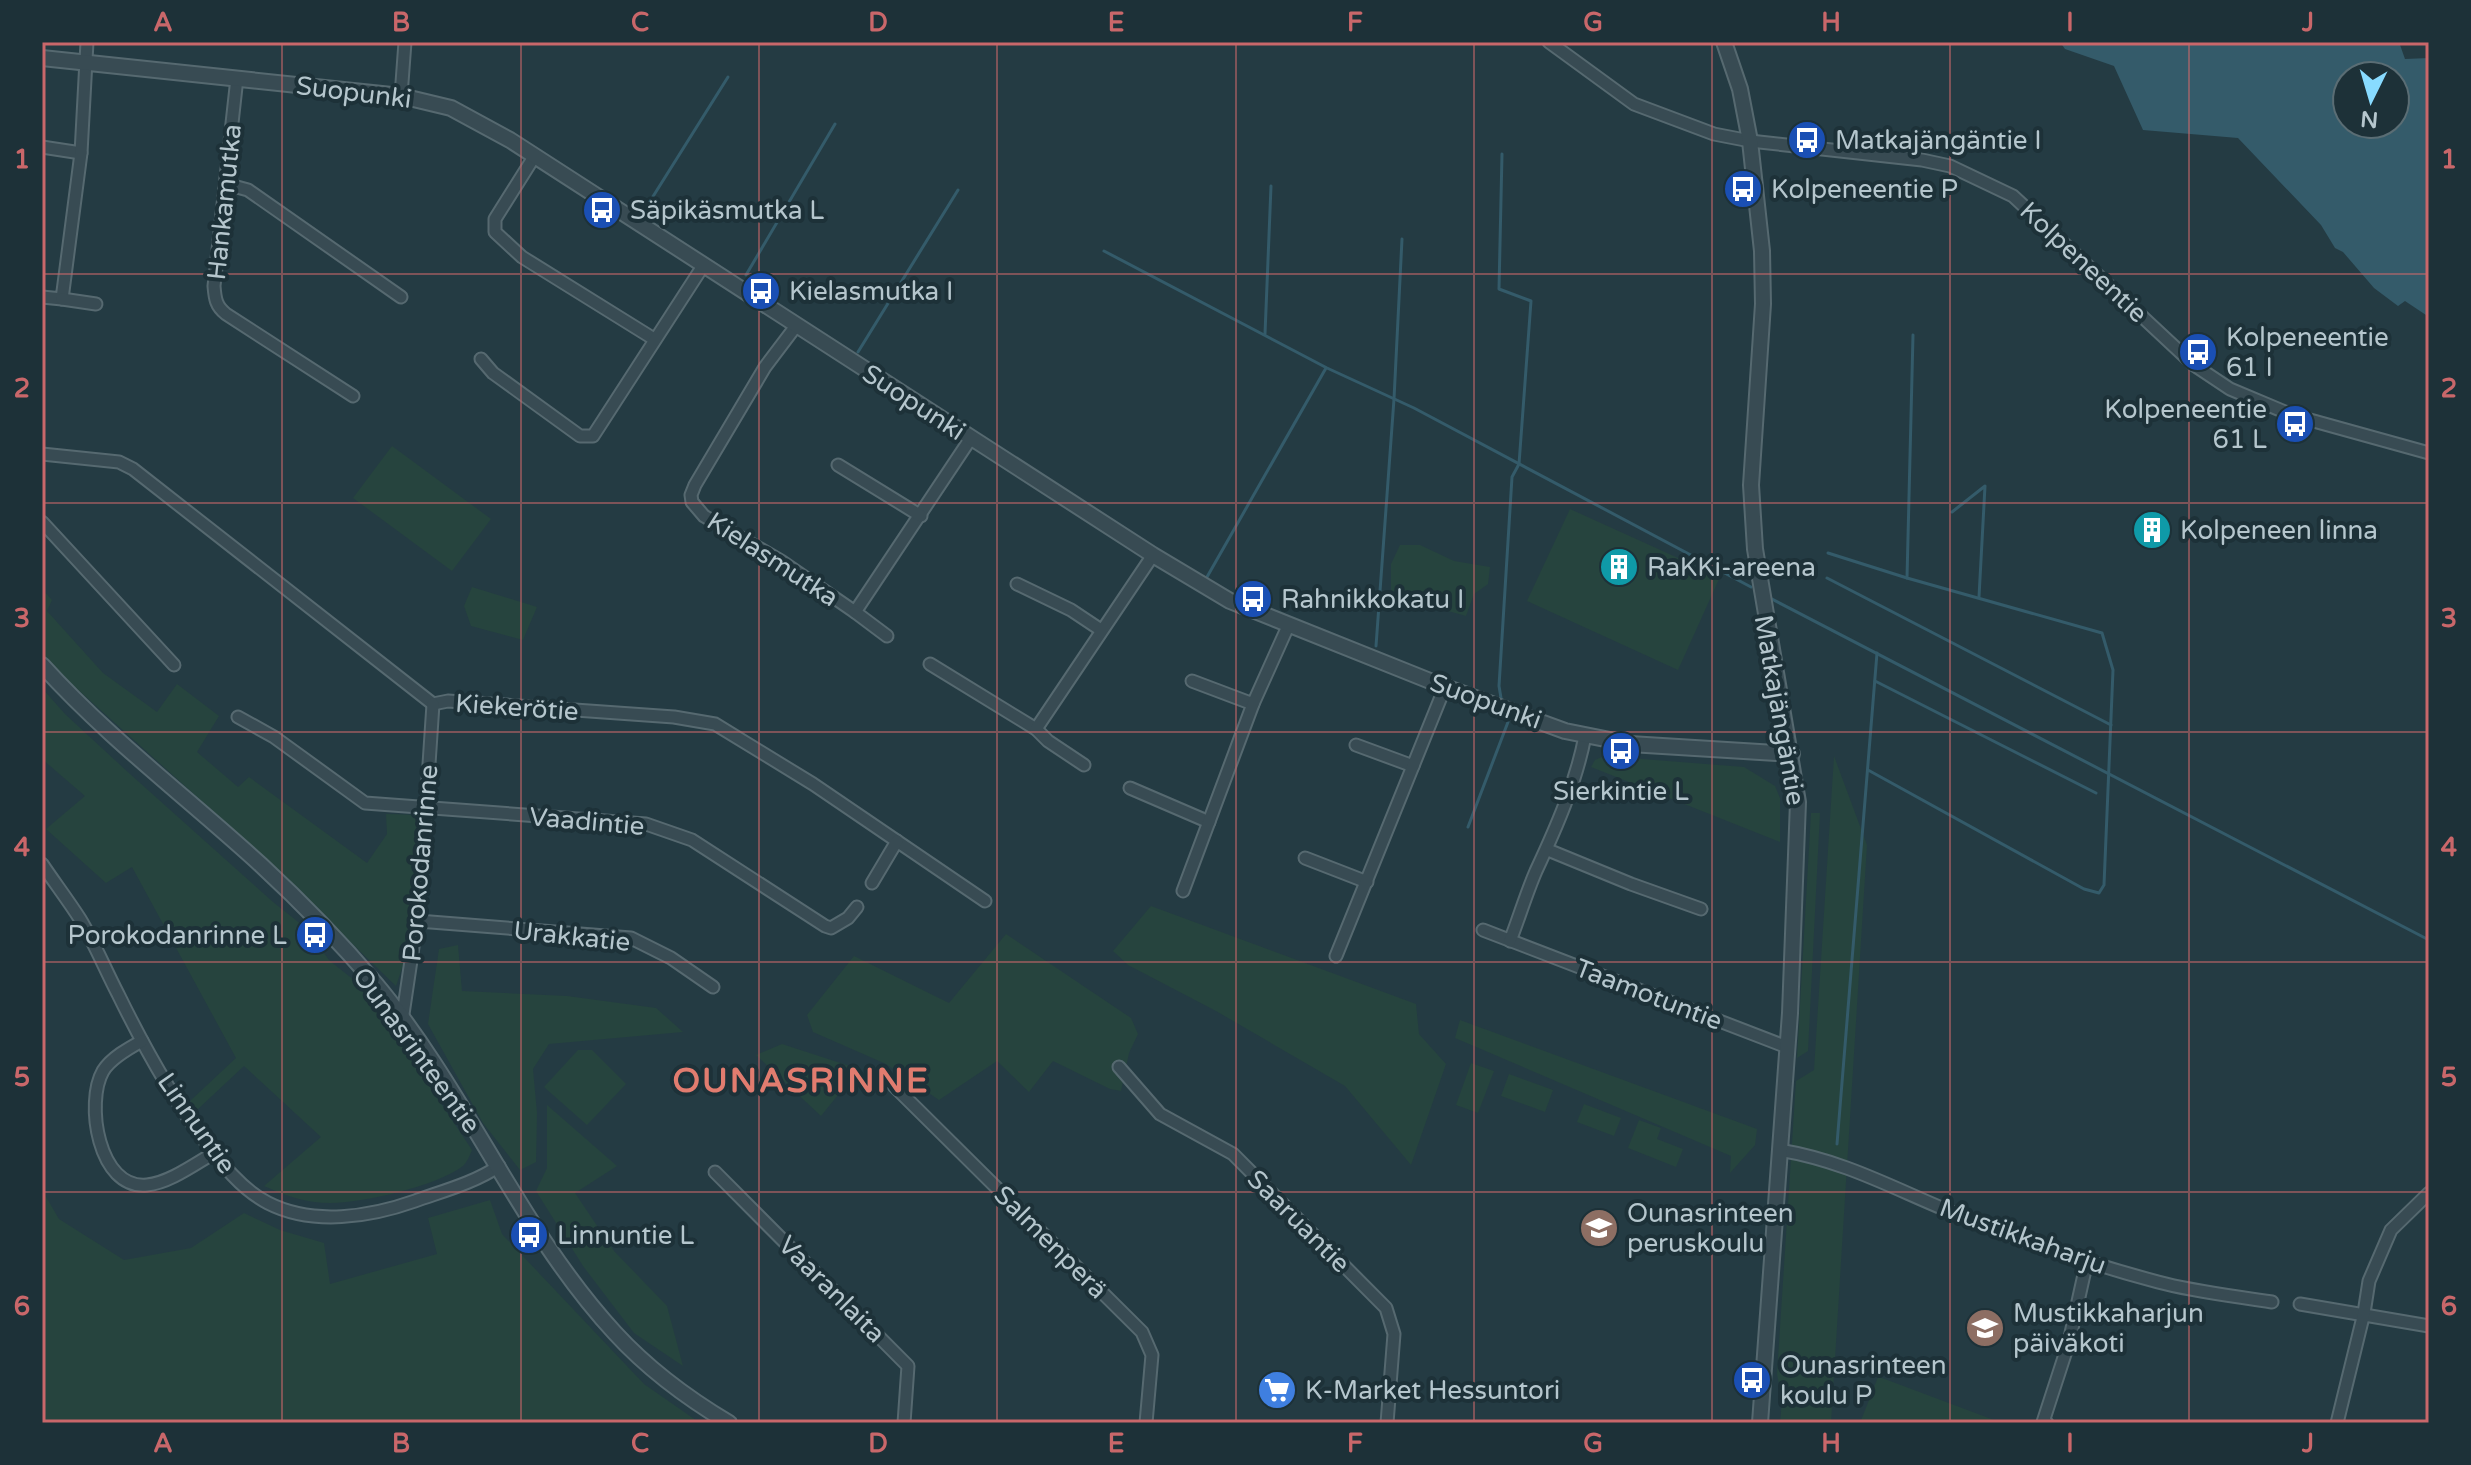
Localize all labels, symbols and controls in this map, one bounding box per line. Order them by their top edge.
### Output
text: A [153,7,173,38]
text: B [392,7,410,38]
text: C [631,7,649,38]
text: D [868,7,888,38]
text: E [1108,7,1124,38]
text: F [1347,7,1363,38]
text: G [1583,7,1603,38]
text: H [1821,7,1841,38]
text: I [2066,7,2074,38]
text: J [2301,7,2314,38]
north arrow [2331,60,2411,140]
street label: Suopunki [294,70,413,115]
text: N [2359,105,2379,133]
bus stop icon: Matkajängäntie I [1786,119,1828,161]
street label: Hankamutka [201,123,248,282]
place label: Matkajängäntie I [1835,125,2042,156]
text: 1 [14,144,30,175]
text: 1 [2441,144,2457,175]
bus stop icon: Kolpeneentie P [1722,168,1764,210]
place label: Kolpeneentie P [1771,174,1958,205]
bus stop icon: Säpikäsmutka L [581,189,623,231]
place label: Säpikäsmutka L [630,195,824,226]
street label: Kolpeneentie [2014,196,2154,329]
bus stop icon: Kielasmutka I [740,270,782,312]
place label: Kielasmutka I [789,276,953,307]
place label: Kolpeneentie 61 I [2226,322,2389,383]
bus stop icon: Kolpeneentie 61 I [2177,331,2219,373]
street label: Suopunki [857,358,971,447]
text: 2 [14,373,30,404]
text: 2 [2441,373,2457,404]
place label: Kolpeneentie 61 L [2104,394,2267,455]
bus stop icon: Kolpeneentie 61 L [2274,403,2316,445]
street label: Kielasmutka [701,506,844,613]
building icon: Kolpeneen linna [2131,509,2173,551]
place label: Kolpeneen linna [2180,515,2378,546]
building icon: RaKKi-areena [1598,546,1640,588]
place label: RaKKi-areena [1647,552,1816,583]
bus stop icon: Rahnikkokatu I [1232,578,1274,620]
place label: Rahnikkokatu I [1281,584,1464,615]
text: 3 [14,603,30,634]
text: 3 [2441,603,2457,634]
street label: Matkajängäntie [1748,613,1811,808]
street label: Suopunki [1426,667,1546,736]
street label: Kiekerötie [454,688,580,727]
bus stop icon: Sierkintie L [1600,730,1642,772]
street label: Porokodanrinne [396,763,445,963]
place label: Sierkintie L [1553,776,1689,807]
street label: Vaadintie [528,801,646,842]
text: 4 [14,832,30,863]
text: 4 [2441,832,2457,863]
bus stop icon: Porokodanrinne L [294,914,336,956]
street label: Urakkatie [512,915,632,958]
place label: Porokodanrinne L [68,920,287,951]
street label: Taamotuntie [1571,952,1727,1037]
street label: Ounasrinteentie [346,961,487,1139]
district label: OUNASRINNE [672,1061,930,1102]
text: 5 [14,1062,30,1093]
text: 5 [2441,1062,2457,1093]
street label: Linnuntie [151,1067,242,1179]
street label: Saaruantie [1241,1164,1356,1279]
street label: Salmenperä [988,1179,1114,1305]
street label: Mustikkaharju [1935,1192,2110,1281]
place label: Ounasrinteen peruskoulu [1627,1198,1794,1259]
school or university icon: Ounasrinteen peruskoulu [1578,1207,1620,1249]
bus stop icon: Linnuntie L [508,1214,550,1256]
place label: Linnuntie L [557,1220,694,1251]
street label: Vaaranlaita [772,1229,892,1349]
text: 6 [14,1291,30,1322]
text: 6 [2441,1291,2457,1322]
place label: Mustikkaharjun päiväkoti [2013,1298,2204,1359]
school or university icon: Mustikkaharjun päiväkoti [1964,1307,2006,1349]
place label: Ounasrinteen koulu P [1780,1350,1947,1411]
bus stop icon: Ounasrinteen koulu P [1731,1359,1773,1401]
supermarket icon: K-Market Hessuntori [1256,1369,1298,1411]
place label: K-Market Hessuntori [1305,1375,1560,1406]
text: A [153,1428,173,1459]
text: B [392,1428,410,1459]
text: C [631,1428,649,1459]
text: D [868,1428,888,1459]
text: E [1108,1428,1124,1459]
text: F [1347,1428,1363,1459]
text: G [1583,1428,1603,1459]
text: H [1821,1428,1841,1459]
text: I [2066,1428,2074,1459]
text: J [2301,1428,2314,1459]

